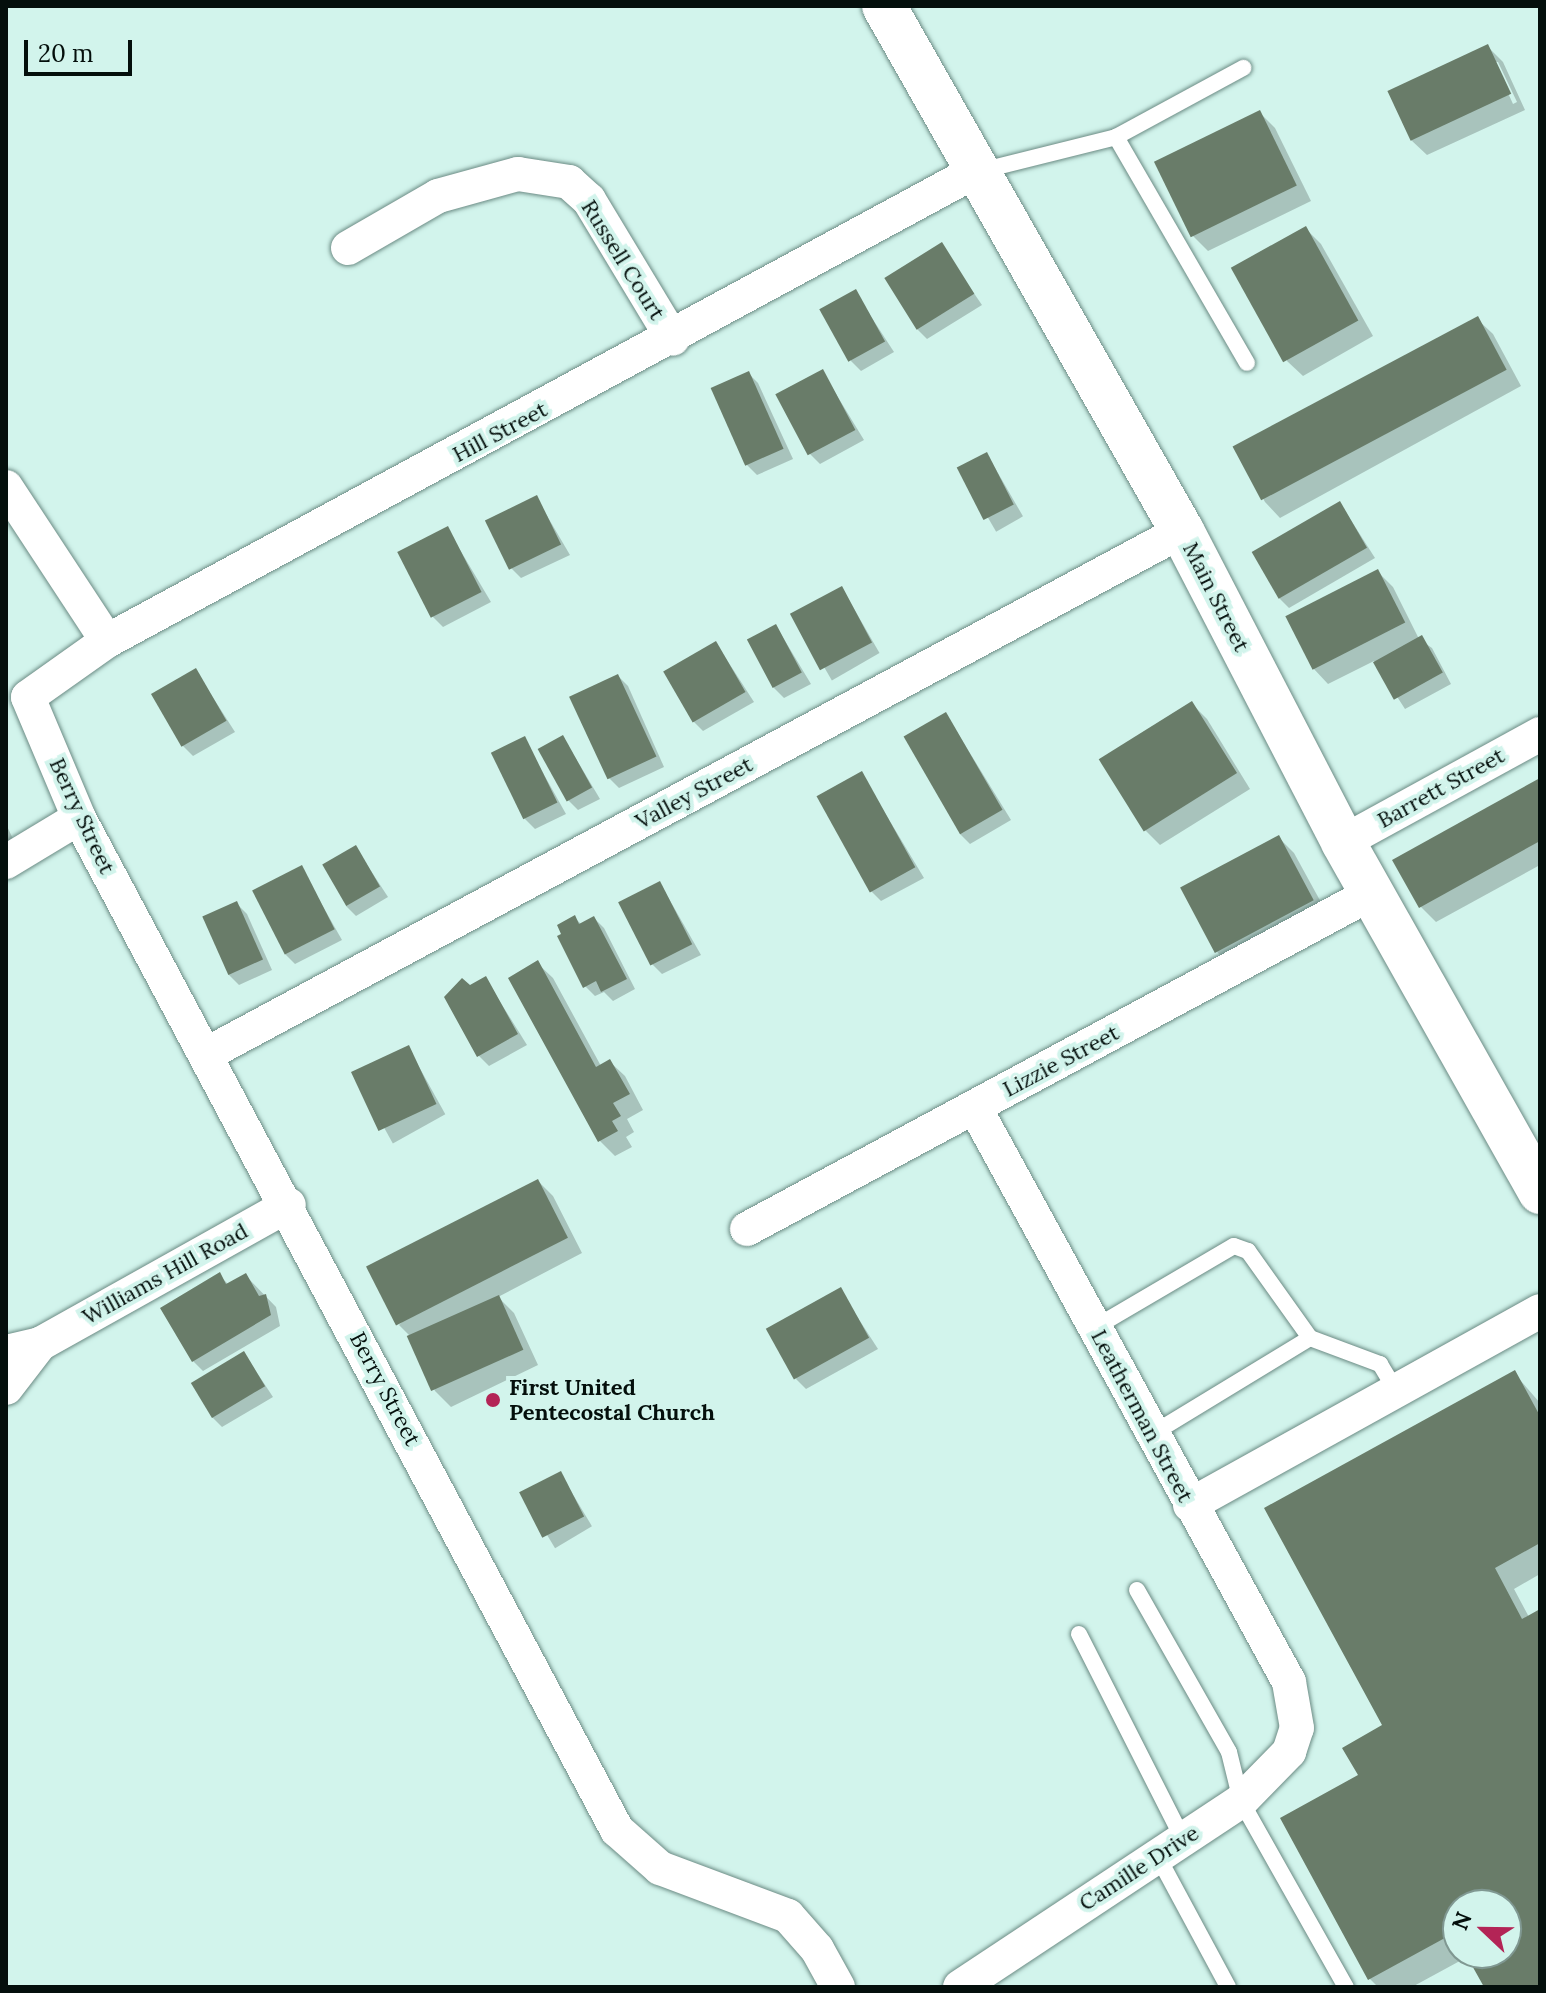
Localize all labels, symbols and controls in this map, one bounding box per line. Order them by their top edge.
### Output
scale bar [28,24,136,74]
text: 20 m [38,38,94,69]
street label: Russell Court [576,195,670,325]
street label: Hill Street [448,396,552,468]
street label: Main Street [1177,538,1255,656]
street label: Barrett Street [1373,742,1509,834]
street label: Valley Street [631,751,757,835]
street label: Berry Street [44,754,120,878]
street label: Lizzie Street [999,1019,1123,1103]
street label: Williams Hill Road [78,1218,252,1330]
street label: Leatherman Street [1085,1325,1199,1507]
street label: Berry Street [344,1328,426,1450]
place label: First United Pentecostal Church [509,1374,715,1426]
marker: First United Pentecostal Church [484,1391,502,1409]
street label: Camille Drive [1074,1820,1204,1916]
north arrow [1442,1889,1522,1969]
text: N [1445,1908,1478,1934]

